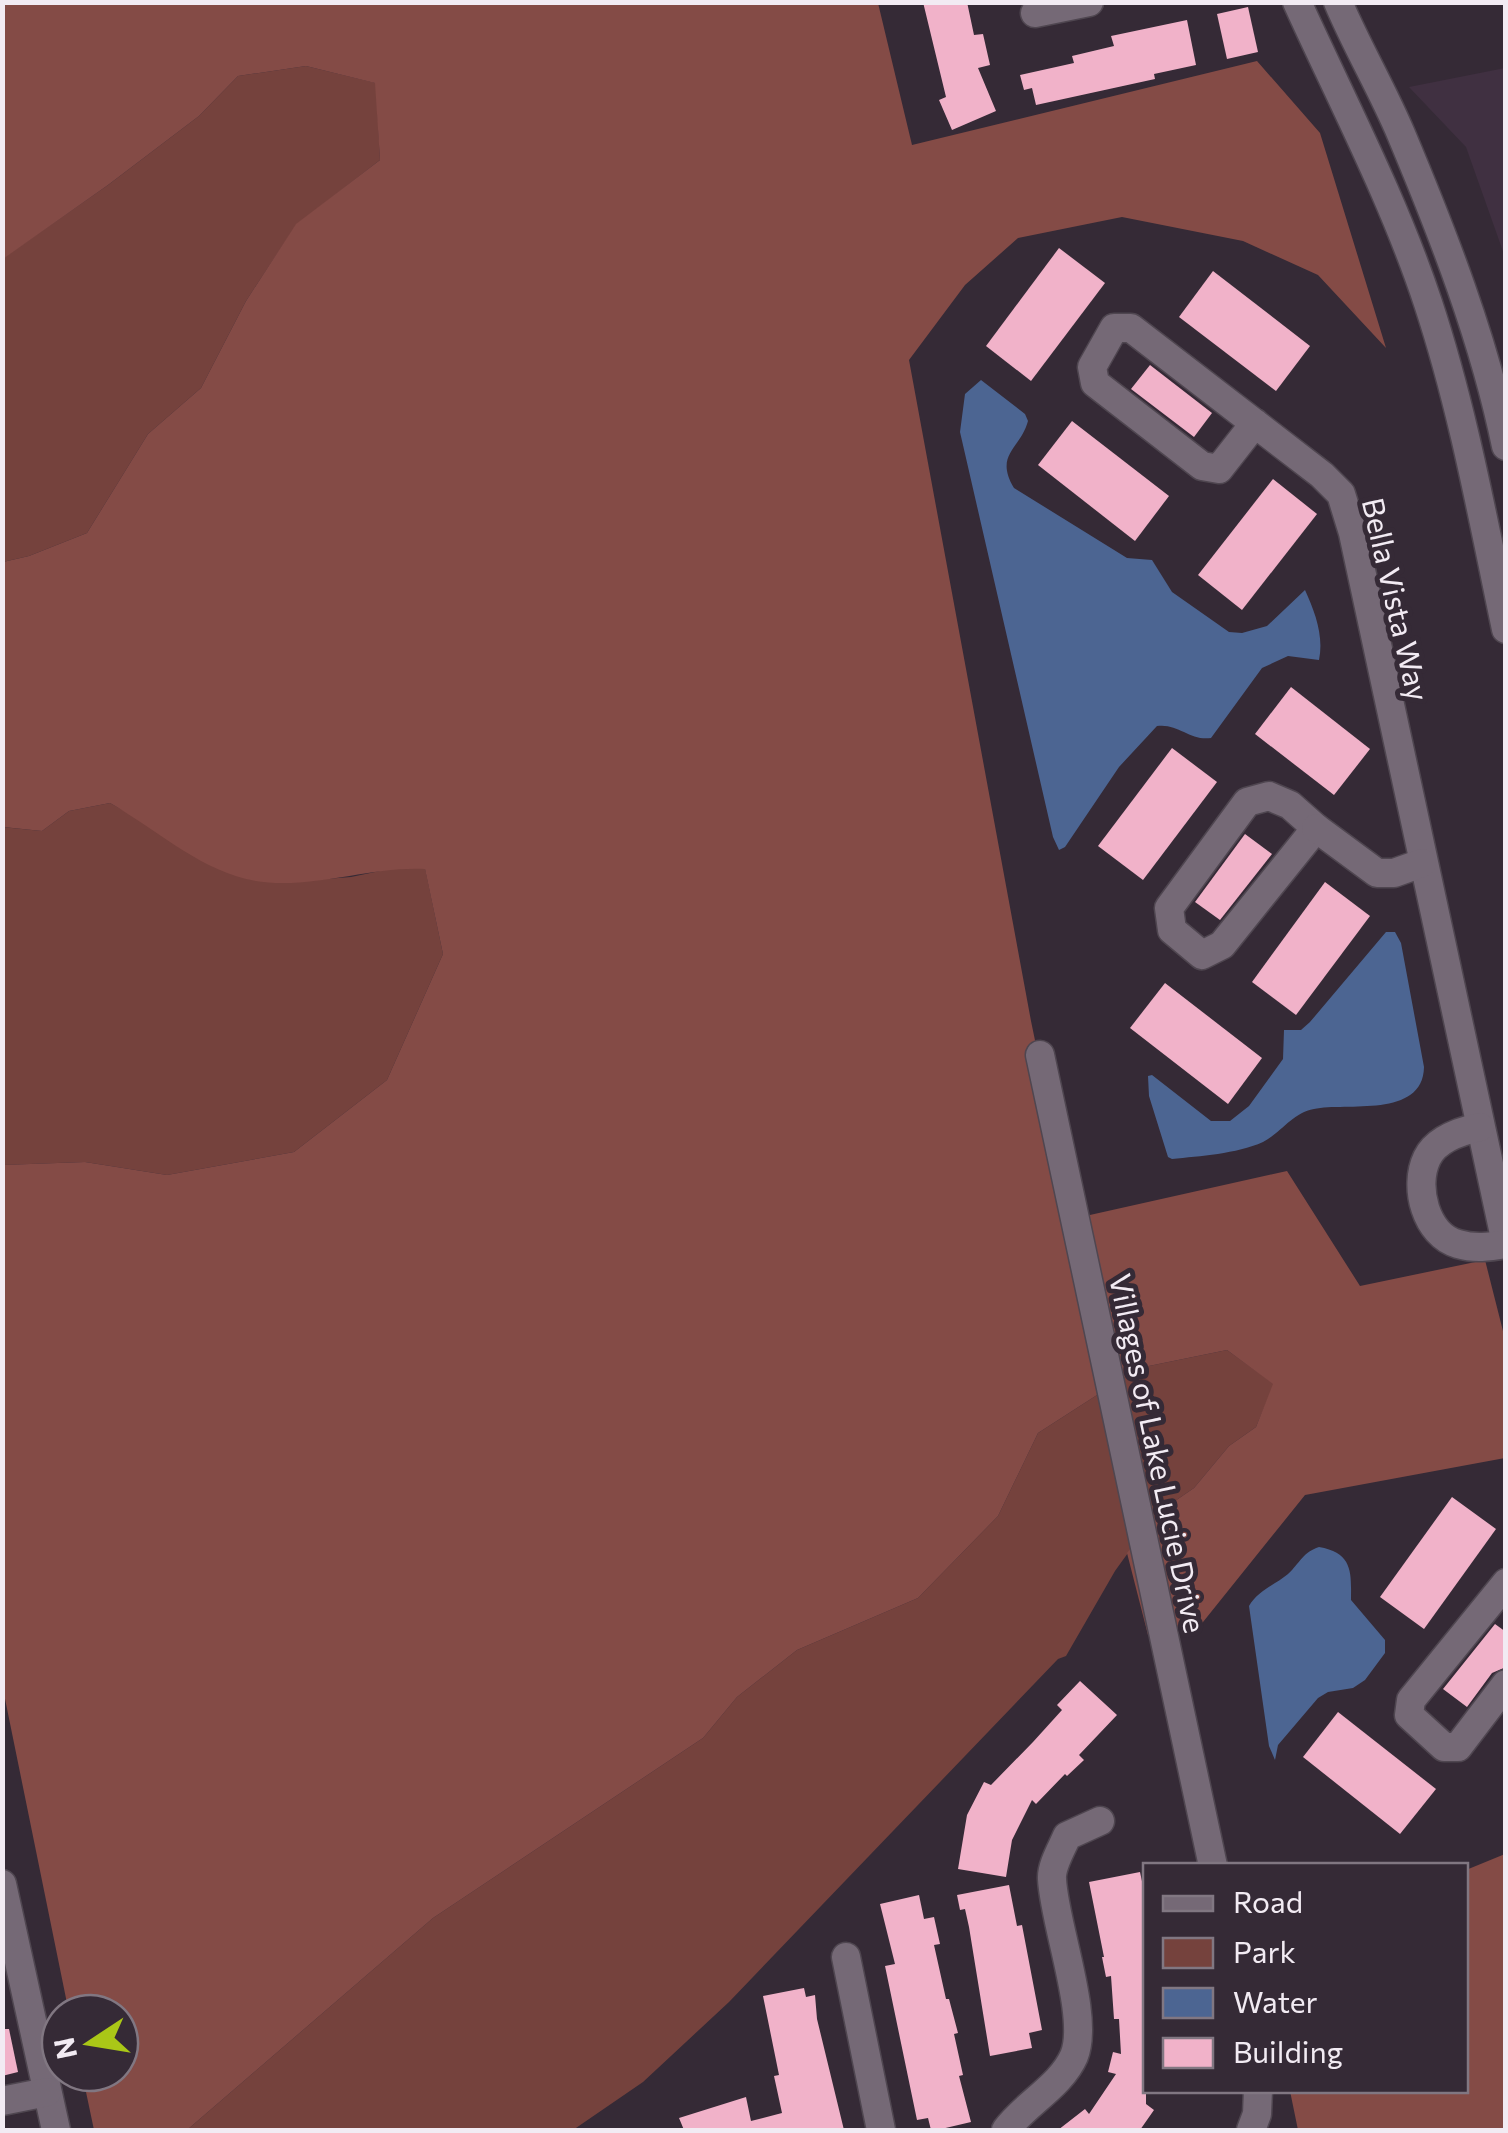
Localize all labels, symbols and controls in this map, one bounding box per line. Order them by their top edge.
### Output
street label: Bella Vista Way [1356,494,1438,704]
street label: Villages of Lake Lucie Drive [1103,1270,1215,1636]
legend [1143,1863,1468,2093]
text: Road [1233,1882,1303,1919]
text: Park [1233,1932,1296,1969]
text: Water [1233,1982,1318,2019]
north arrow [40,1993,140,2093]
text: Building [1233,2032,1343,2069]
text: N [46,2035,83,2062]

